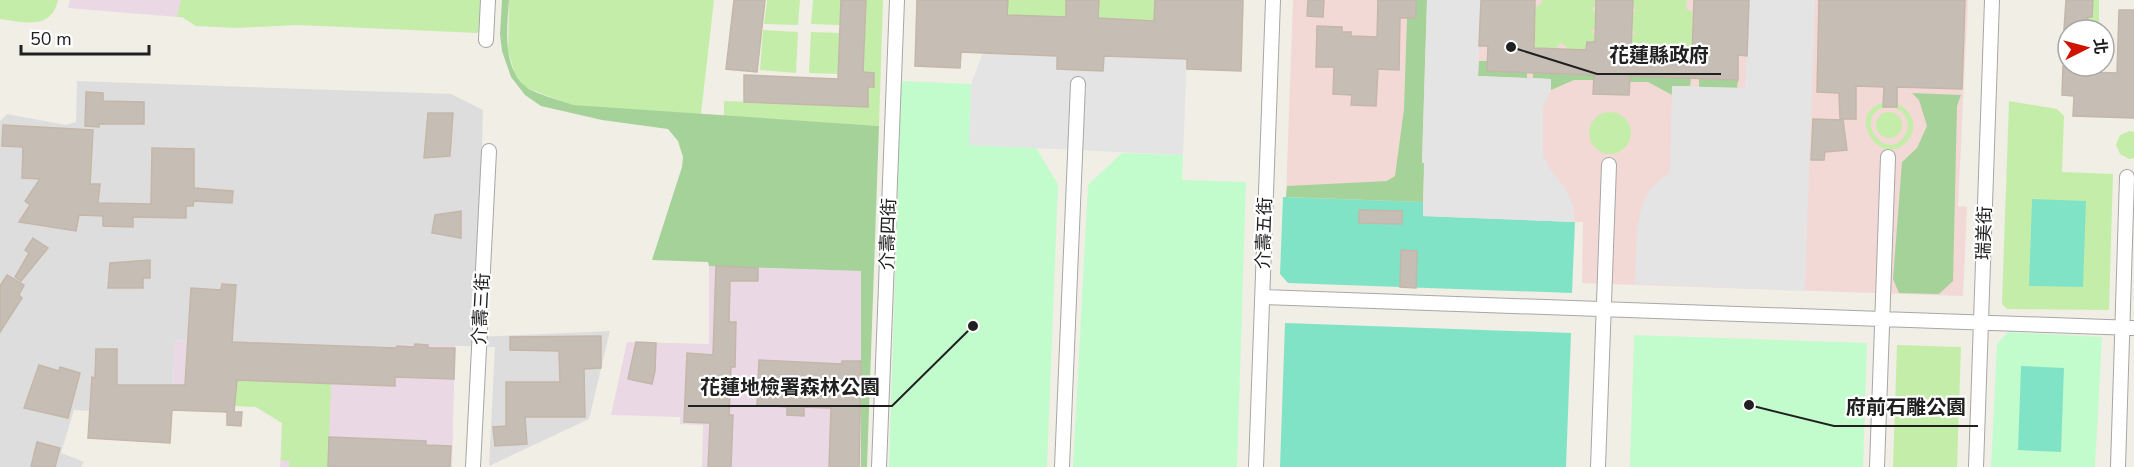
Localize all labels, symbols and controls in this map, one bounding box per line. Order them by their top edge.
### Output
scale bar [21,18,148,56]
north arrow [2056,18,2116,78]
text: 50 m [30,27,72,51]
callout: 花蓮縣政府 [1597,36,1721,74]
text: 北 [2088,37,2112,56]
text: 花蓮縣政府 [1609,42,1709,69]
street label: 介壽五街 [1251,197,1277,269]
street label: 介壽四街 [875,198,901,270]
street label: 瑞美街 [1971,206,1997,260]
street label: 介壽三街 [467,272,495,346]
callout: 花蓮地檢署森林公園 [688,368,892,406]
text: 花蓮地檢署森林公園 [700,374,880,401]
callout: 府前石雕公園 [1834,388,1978,426]
text: 府前石雕公園 [1846,394,1966,421]

